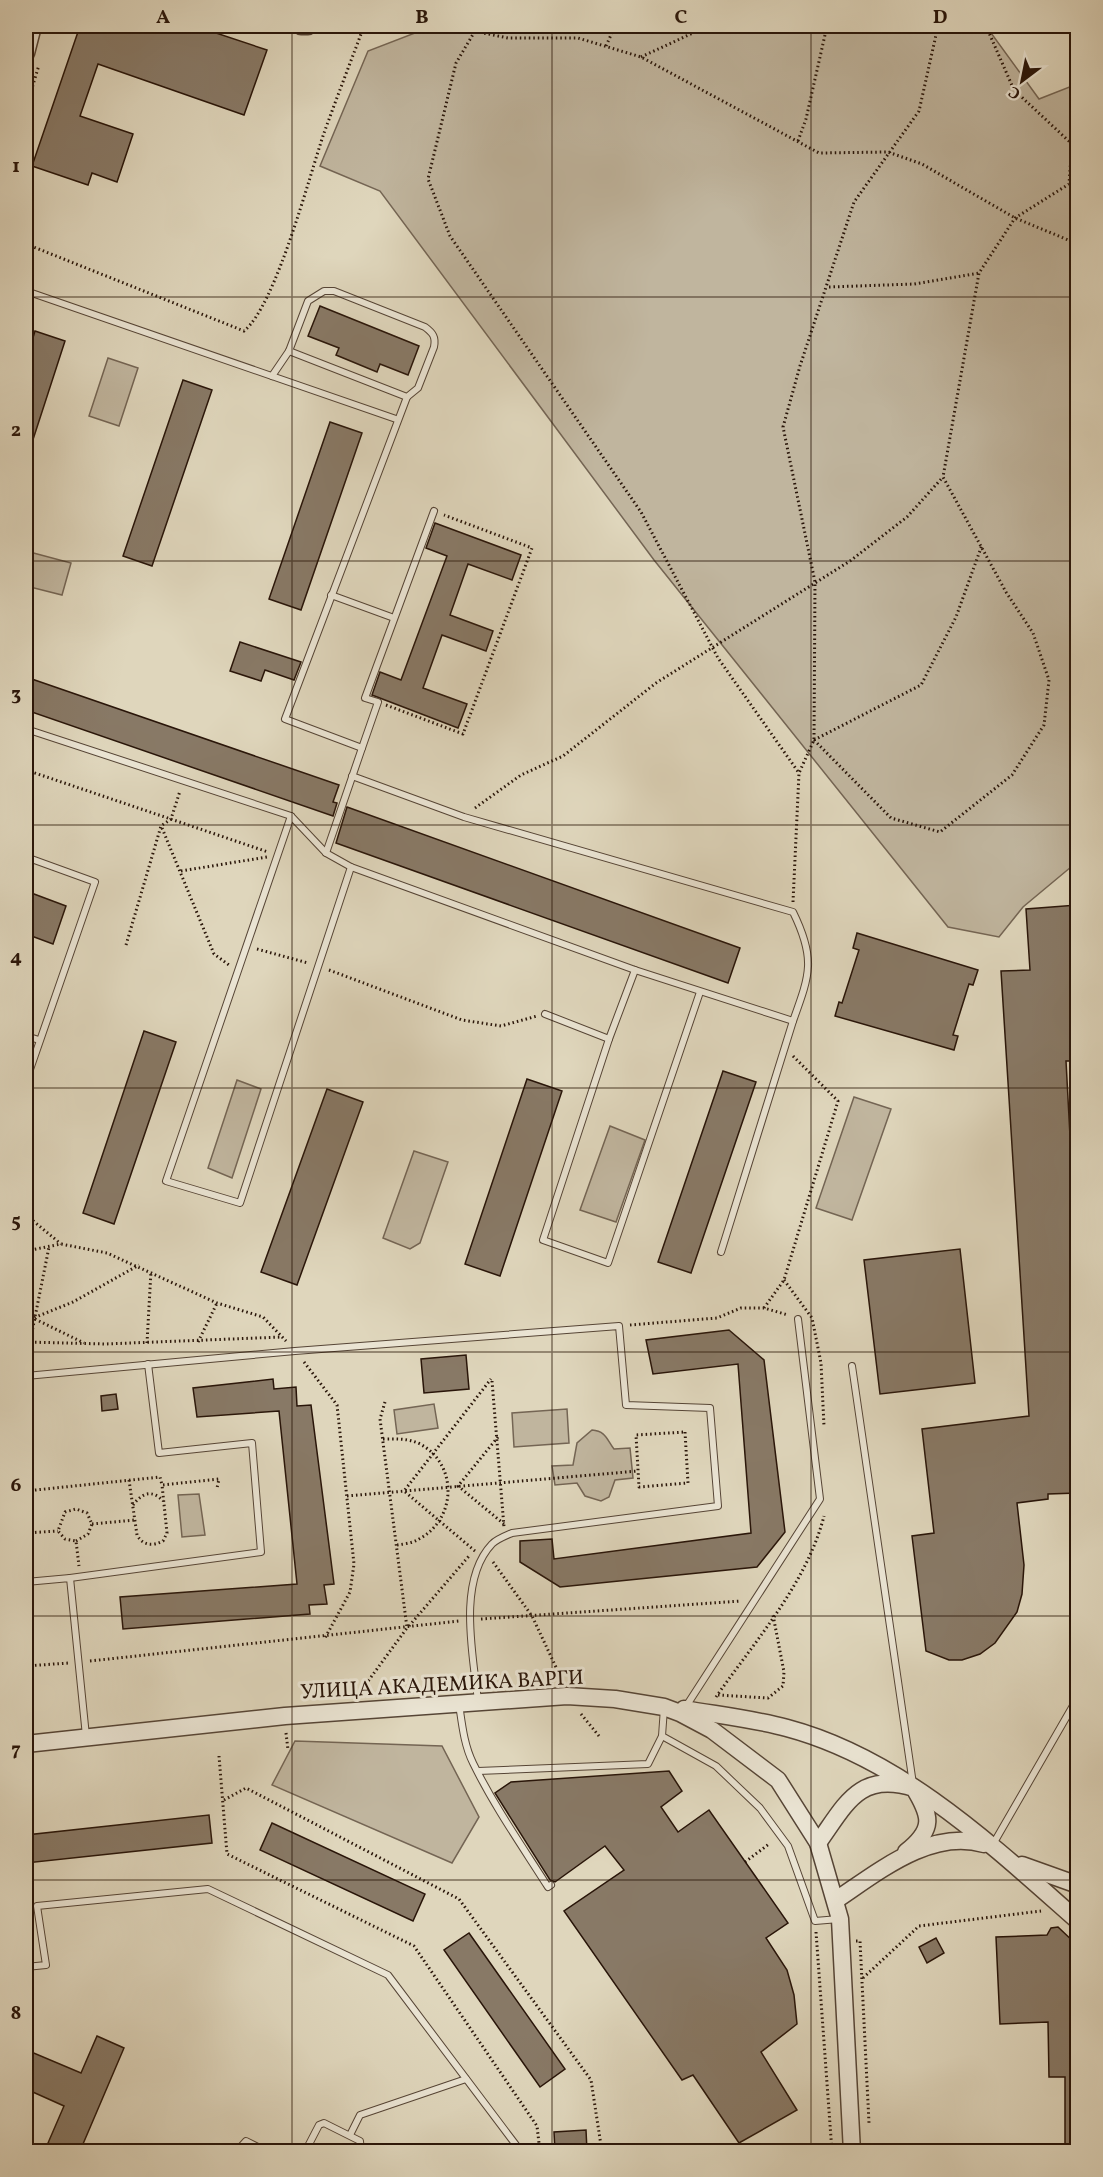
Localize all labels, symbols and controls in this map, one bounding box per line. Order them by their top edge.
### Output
text: A [156,4,170,32]
text: B [415,4,429,32]
text: C [675,4,688,32]
text: D [933,4,947,32]
north arrow [992,51,1052,111]
text: С [1005,80,1025,104]
text: 1 [12,153,20,181]
text: 2 [11,417,21,445]
text: 3 [11,681,21,709]
text: 4 [10,944,22,972]
text: 5 [11,1208,21,1236]
text: 6 [11,1472,22,1500]
street label: УЛИЦА АКАДЕМИКА ВАРГИ [300,1664,584,1707]
text: 7 [11,1736,21,1764]
text: 8 [11,2000,21,2028]

